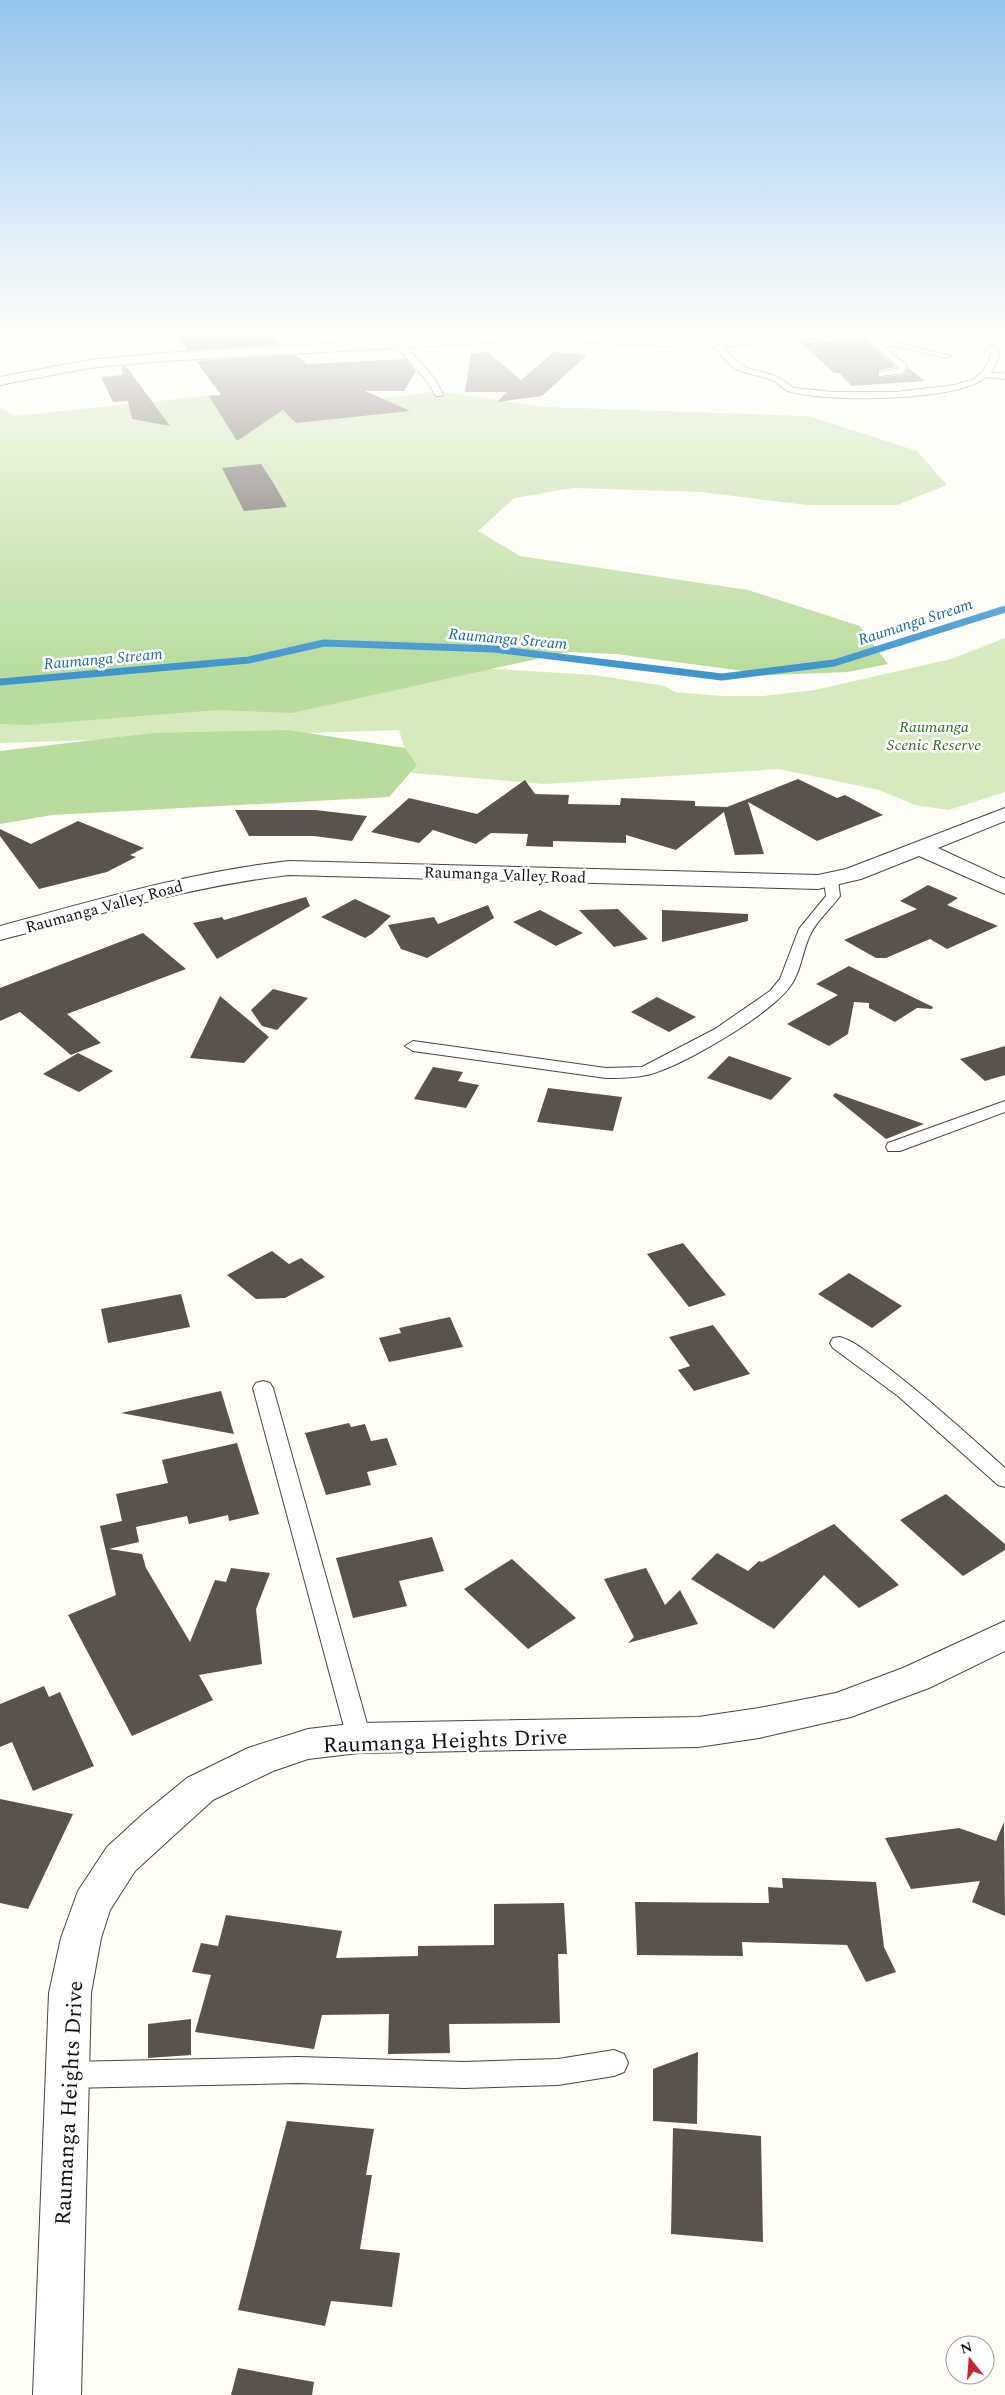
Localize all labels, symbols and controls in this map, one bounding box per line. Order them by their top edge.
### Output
water label: Raumanga Stream [855,592,976,652]
water label: Raumanga Stream [447,622,569,656]
water label: Raumanga Stream [43,642,164,676]
park label: Raumanga Scenic Reserve [887,715,981,757]
street label: Raumanga Valley Road [423,860,587,890]
street label: Raumanga Valley Road [23,874,186,940]
street label: Raumanga Heights Drive [322,1721,568,1762]
street label: Raumanga Heights Drive [47,1980,92,2226]
north arrow [945,2335,995,2385]
text: N [958,2336,975,2360]

